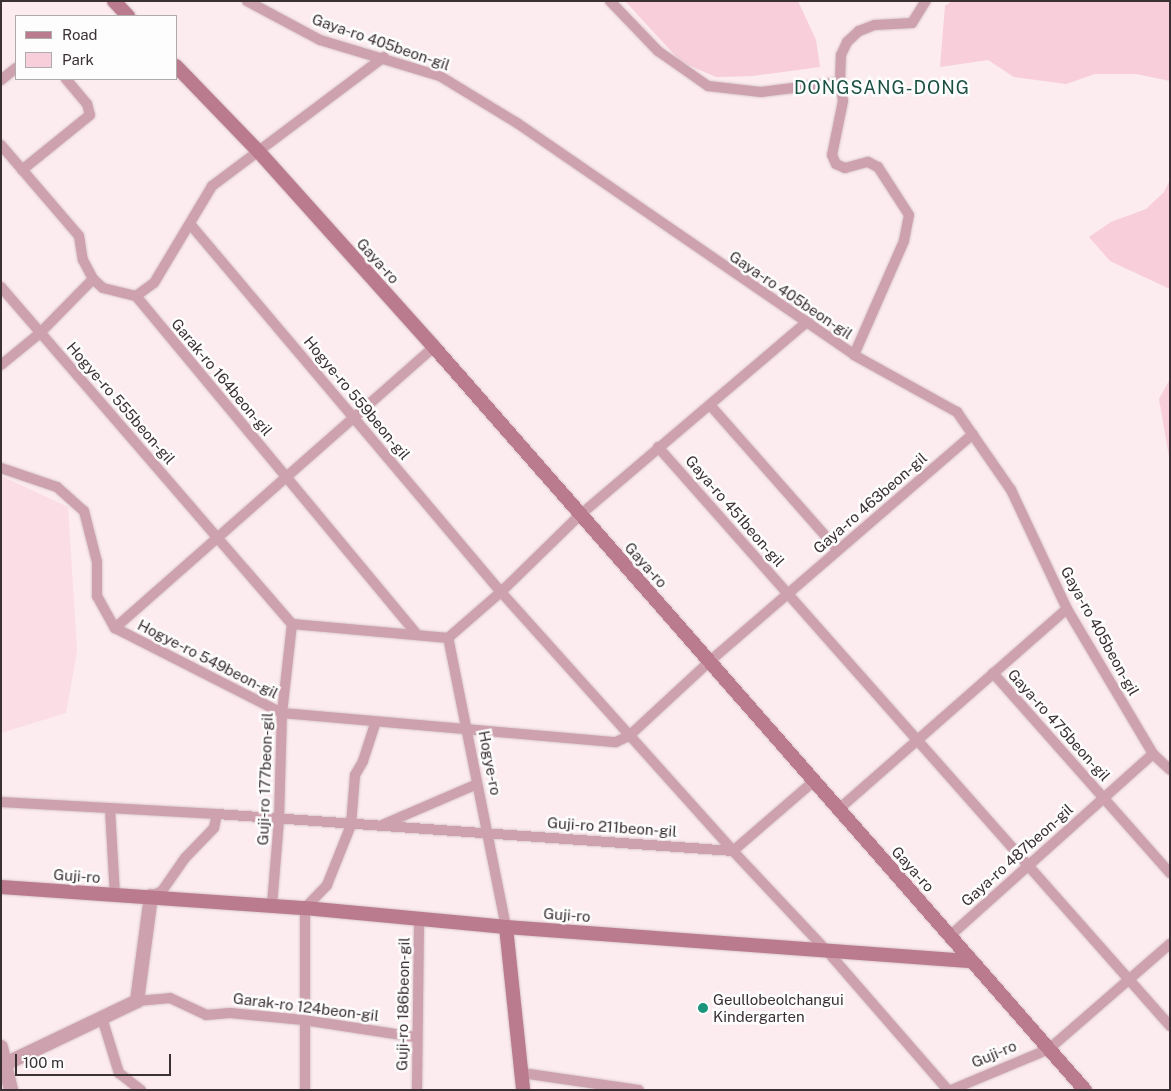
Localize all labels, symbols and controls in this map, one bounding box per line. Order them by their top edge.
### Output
street label: Gaya-ro 405beon-gil [310,10,452,74]
legend [15,15,178,80]
text: Road [62,26,98,43]
text: Park [62,51,94,68]
district label: DONGSANG-DONG [792,77,972,99]
street label: Gaya-ro [353,235,403,287]
street label: Gaya-ro 405beon-gil [726,247,856,343]
street label: Garak-ro 164beon-gil [168,315,276,439]
street label: Hogye-ro 559beon-gil [300,333,414,463]
street label: Hogye-ro 555beon-gil [63,338,179,468]
street label: Gaya-ro 463beon-gil [809,449,931,557]
street label: Gaya-ro 451beon-gil [682,452,788,570]
street label: Gaya-ro [621,539,671,591]
street label: Gaya-ro 405beon-gil [1057,563,1143,699]
street label: Hogye-ro 549beon-gil [135,616,281,702]
street label: Gaya-ro 475beon-gil [1004,665,1114,785]
street label: Guji-ro 177beon-gil [254,712,276,846]
street label: Hogye-ro [475,729,505,797]
street label: Gaya-ro 487beon-gil [957,800,1077,910]
street label: Guji-ro 211beon-gil [547,813,677,841]
street label: Gaya-ro [888,843,938,895]
street label: Guji-ro [53,865,101,887]
street label: Guji-ro [543,904,591,926]
street label: Guji-ro 186beon-gil [393,937,413,1071]
street label: Garak-ro 124beon-gil [232,989,380,1025]
place label: Geullobeolchangui Kindergarten [713,990,844,1025]
marker: Geullobeolchangui Kindergarten [697,1002,709,1014]
street label: Guji-ro [969,1036,1019,1072]
scale bar [18,1044,174,1076]
text: 100 m [23,1054,64,1071]

